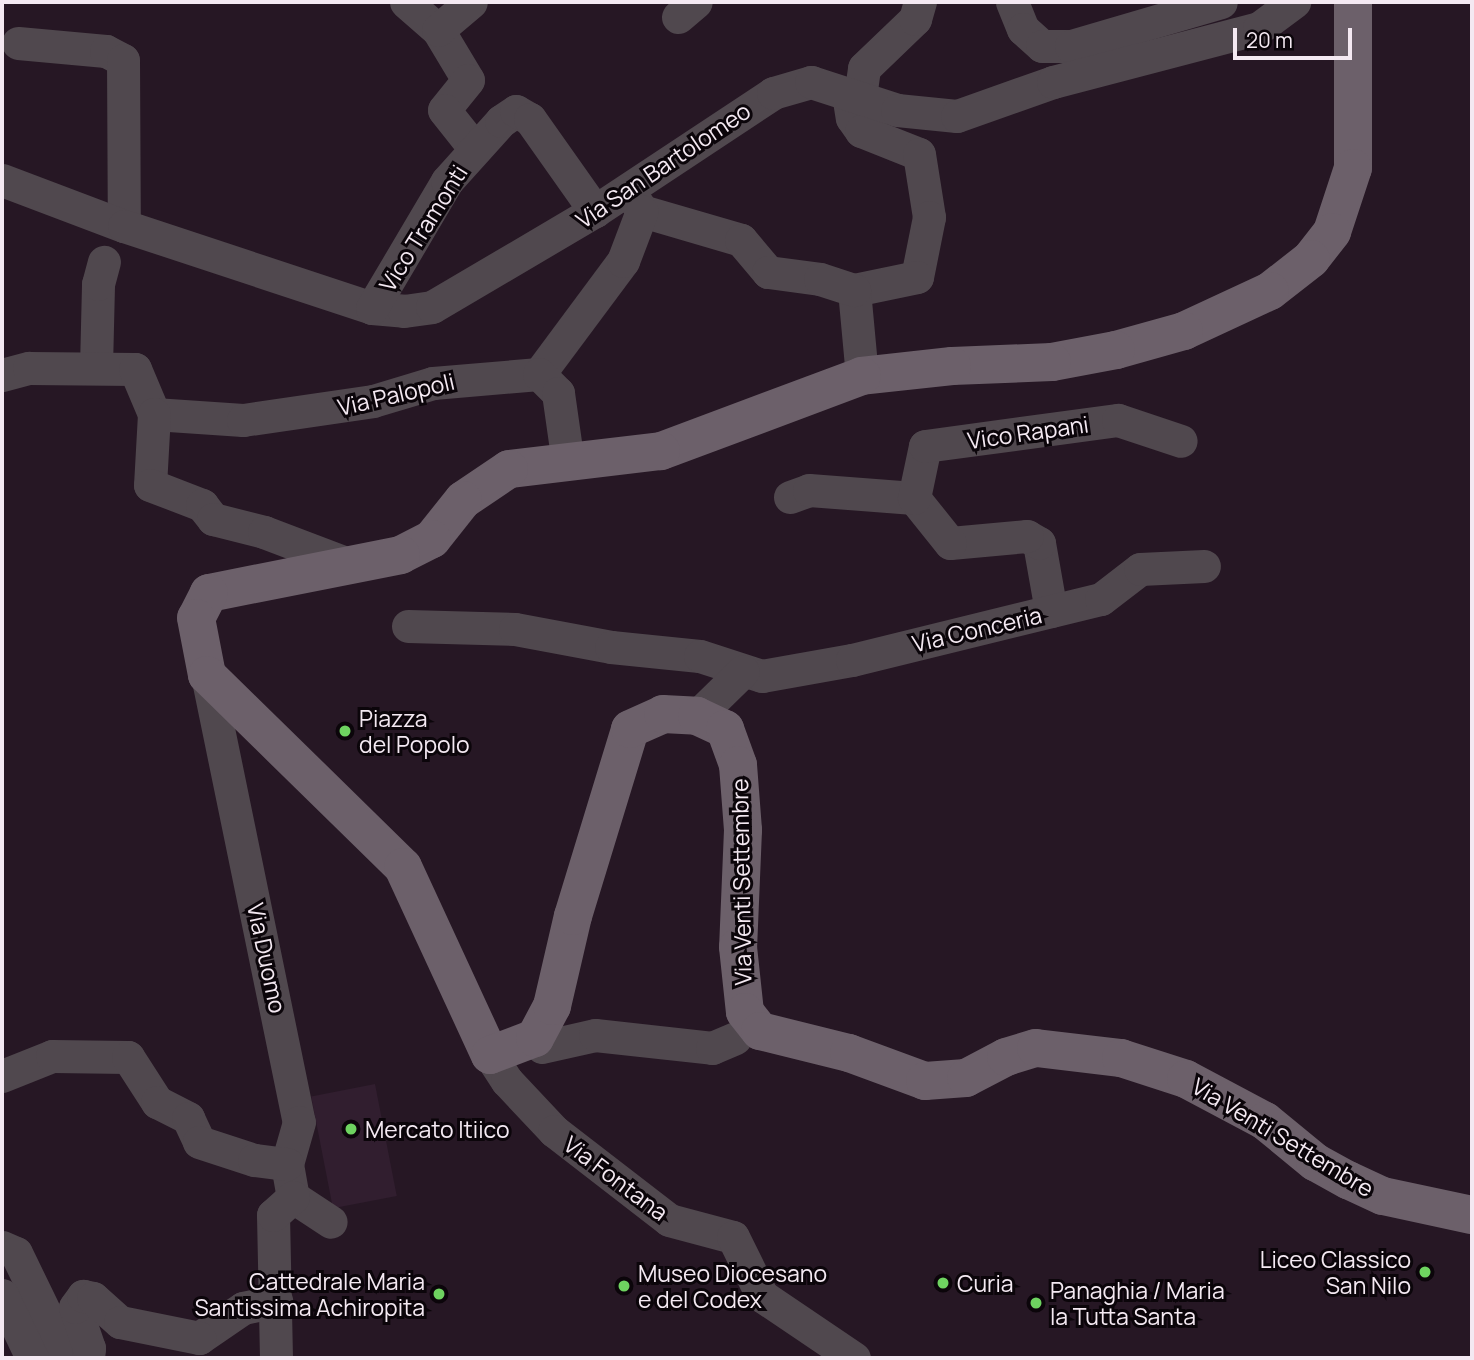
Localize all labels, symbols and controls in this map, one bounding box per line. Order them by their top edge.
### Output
scale bar [1236,14,1355,58]
text: 20 m [1246,26,1293,54]
street label: Via San Bartolomeo [571,96,755,234]
street label: Vico Tramonti [373,160,473,296]
street label: Via Palopoli [335,367,457,421]
street label: Vico Rapani [966,410,1090,454]
street label: Via Conceria [910,601,1044,657]
place label: Piazza del Popolo [359,704,470,758]
marker: Piazza del Popolo [337,723,353,739]
street label: Via Venti Settembre [725,778,757,986]
street label: Via Duomo [242,900,292,1016]
street label: Via Venti Settembre [1187,1072,1379,1202]
place label: Mercato Itiico [365,1115,510,1143]
marker: Mercato Itiico [343,1121,359,1137]
street label: Via Fontana [559,1130,673,1226]
place label: Liceo Classico San Nilo [1260,1245,1411,1299]
place label: Museo Diocesano e del Codex [638,1259,827,1313]
marker: Liceo Classico San Nilo [1417,1264,1433,1280]
place label: Cattedrale Maria Santissima Achiropita [194,1267,425,1321]
place label: Curia [957,1269,1014,1297]
marker: Curia [935,1275,951,1291]
place label: Panaghia / Maria la Tutta Santa [1050,1276,1225,1330]
marker: Museo Diocesano e del Codex [616,1278,632,1294]
marker: Cattedrale Maria Santissima Achiropita [431,1286,447,1302]
marker: Panaghia / Maria la Tutta Santa [1028,1295,1044,1311]

